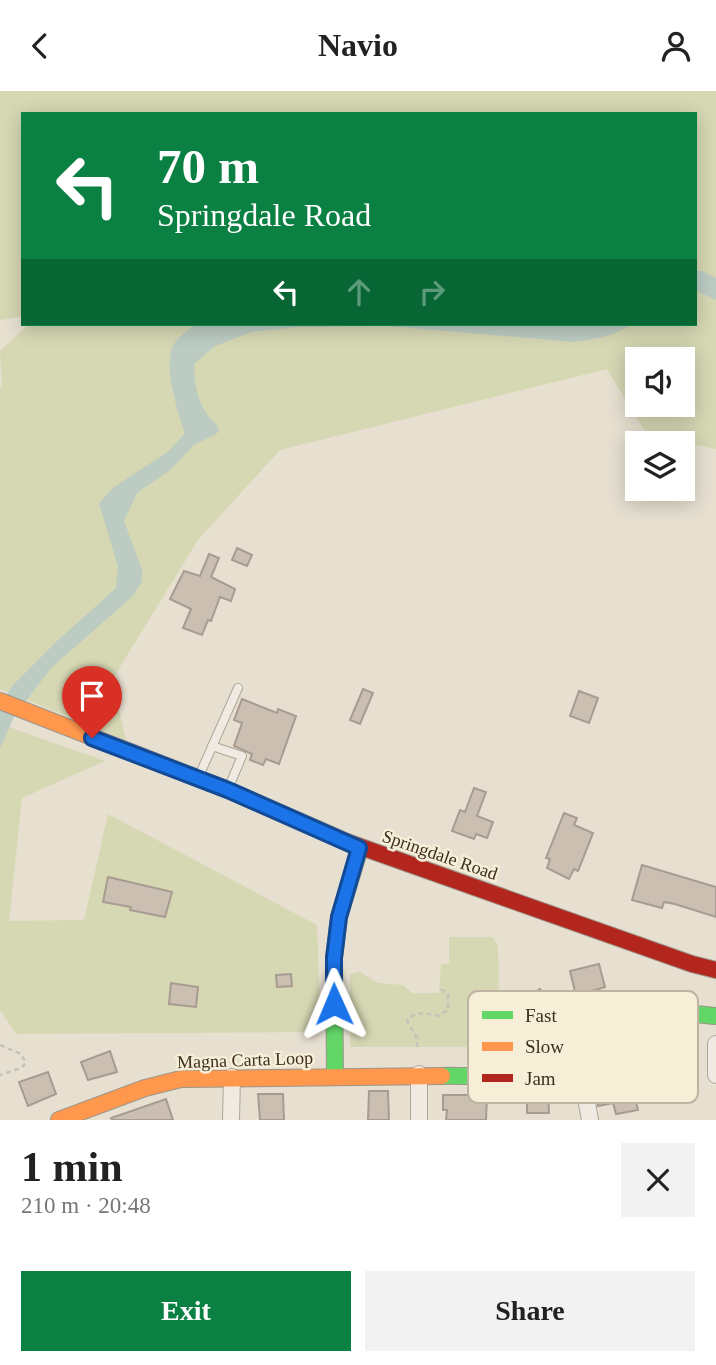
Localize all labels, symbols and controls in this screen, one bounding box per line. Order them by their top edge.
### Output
icon: back [21,27,59,65]
text: Navio [318,27,398,63]
icon: person [657,27,695,65]
text: 70 m [157,139,259,194]
icon: left [42,140,133,231]
text: Springdale Road [157,197,371,233]
icon: left [267,273,305,311]
icon: ahead [340,273,378,311]
icon: right [413,273,451,311]
map controls [625,347,695,501]
button: sound [625,347,695,417]
button: layers [625,431,695,501]
pin [62,666,122,738]
icon: arrive [73,677,111,715]
street label: Springdale Road [380,826,500,884]
position arrow [297,967,371,1041]
legend [468,991,698,1103]
text: Fast [525,1005,557,1026]
text: Slow [525,1036,564,1057]
street label: Magna Carta Loop [177,1048,313,1072]
text: Jam [525,1068,556,1089]
button: close [621,1143,695,1217]
text: 1 min [21,1144,123,1190]
text: 210 m · 20:48 [21,1193,151,1218]
button: Exit [21,1271,351,1351]
button: Share [365,1271,695,1351]

